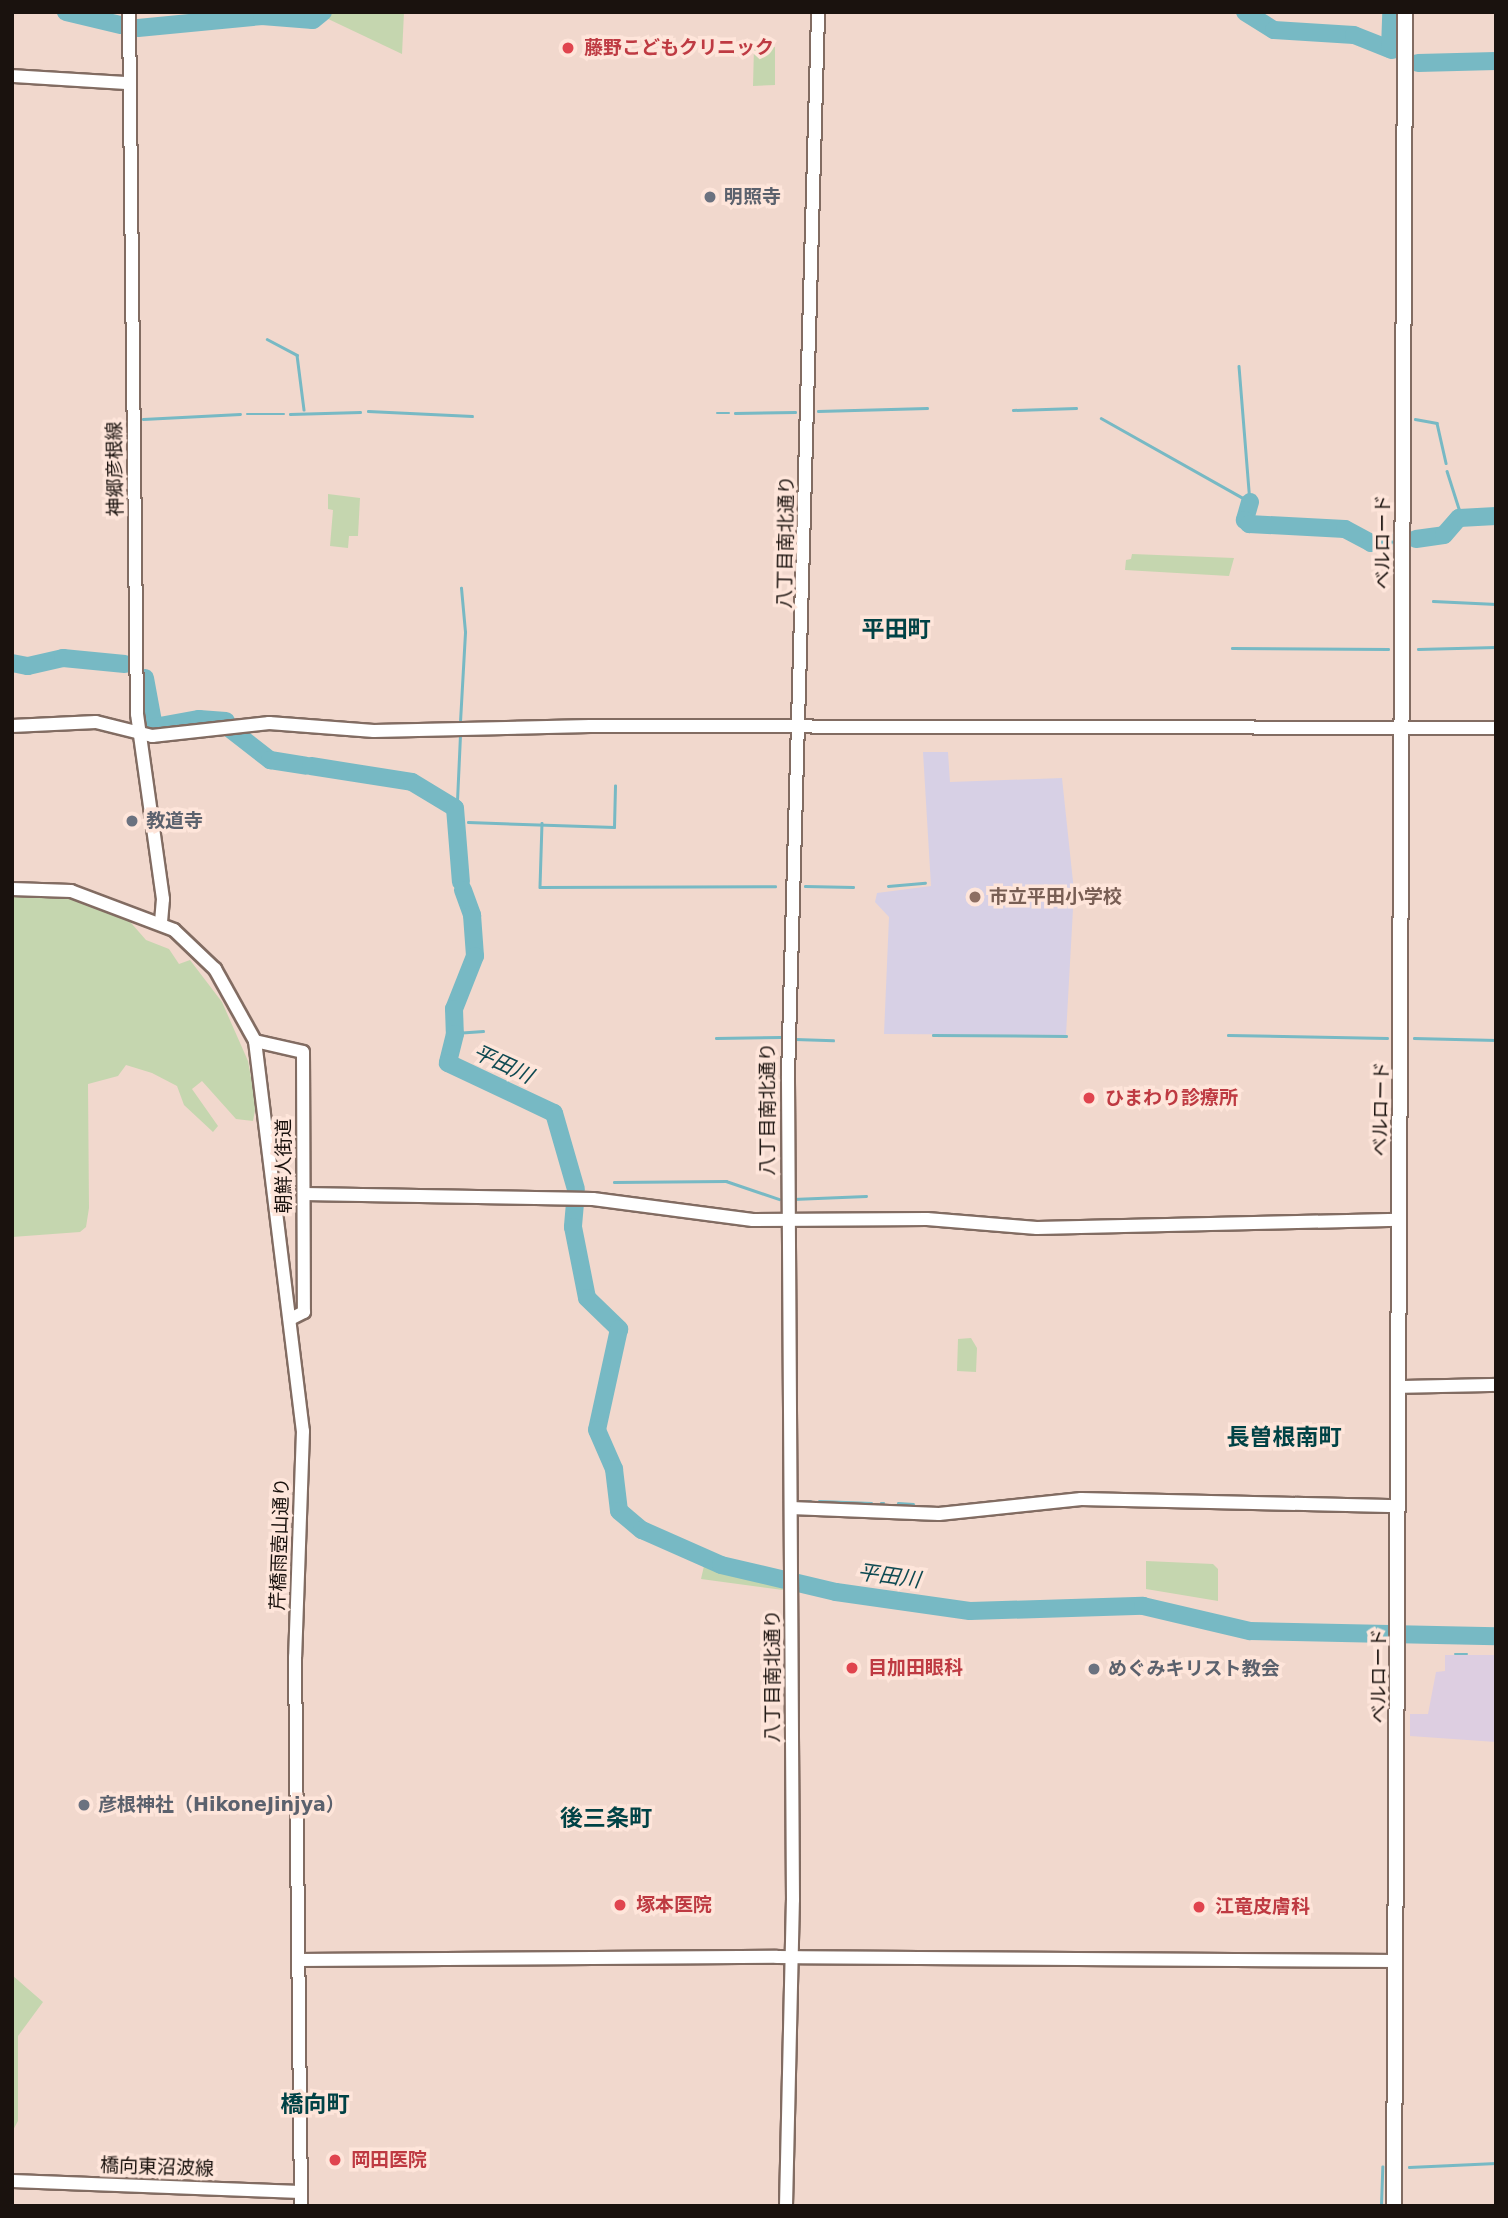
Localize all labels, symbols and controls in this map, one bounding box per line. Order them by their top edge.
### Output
place label: 藤野こどもクリニック [584,37,774,59]
marker: 藤野こどもクリニック [558,38,578,58]
place label: 明照寺 [724,186,781,208]
marker: 明照寺 [702,189,718,205]
street label: 神郷彦根線 [103,421,127,517]
street label: 八丁目南北通り [773,475,799,609]
street label: ベルロード [1372,495,1394,589]
district label: 平田町 [862,615,930,643]
place label: 教道寺 [146,810,203,832]
marker: 教道寺 [124,813,140,829]
place label: 市立平田小学校 [989,886,1122,908]
marker: 市立平田小学校 [967,889,983,905]
water label: 平田川 [469,1039,537,1089]
street label: 八丁目南北通り [757,1043,779,1175]
street label: ベルロード [1369,1061,1393,1157]
place label: ひまわり診療所 [1105,1087,1238,1109]
marker: ひまわり診療所 [1079,1088,1099,1108]
street label: 朝鮮人街道 [273,1119,295,1213]
district label: 長曽根南町 [1227,1423,1341,1451]
street label: 芹橋雨壺山通り [266,1477,294,1611]
water label: 平田川 [856,1559,922,1593]
street label: 八丁目南北通り [762,1610,784,1742]
street label: ベルロード [1368,1629,1390,1723]
place label: 目加田眼科 [868,1657,963,1679]
marker: 目加田眼科 [842,1658,862,1678]
place label: めぐみキリスト教会 [1108,1658,1279,1680]
marker: めぐみキリスト教会 [1086,1661,1102,1677]
place label: 彦根神社（HikoneJinjya） [98,1794,345,1816]
marker: 彦根神社（HikoneJinjya） [76,1797,92,1813]
district label: 後三条町 [560,1804,652,1832]
place label: 塚本医院 [636,1894,712,1916]
marker: 塚本医院 [610,1895,630,1915]
place label: 江竜皮膚科 [1215,1896,1310,1918]
marker: 江竜皮膚科 [1189,1897,1209,1917]
district label: 橋向町 [281,2090,349,2118]
place label: 岡田医院 [351,2149,427,2171]
marker: 岡田医院 [325,2150,345,2170]
street label: 橋向東沼波線 [100,2154,214,2180]

